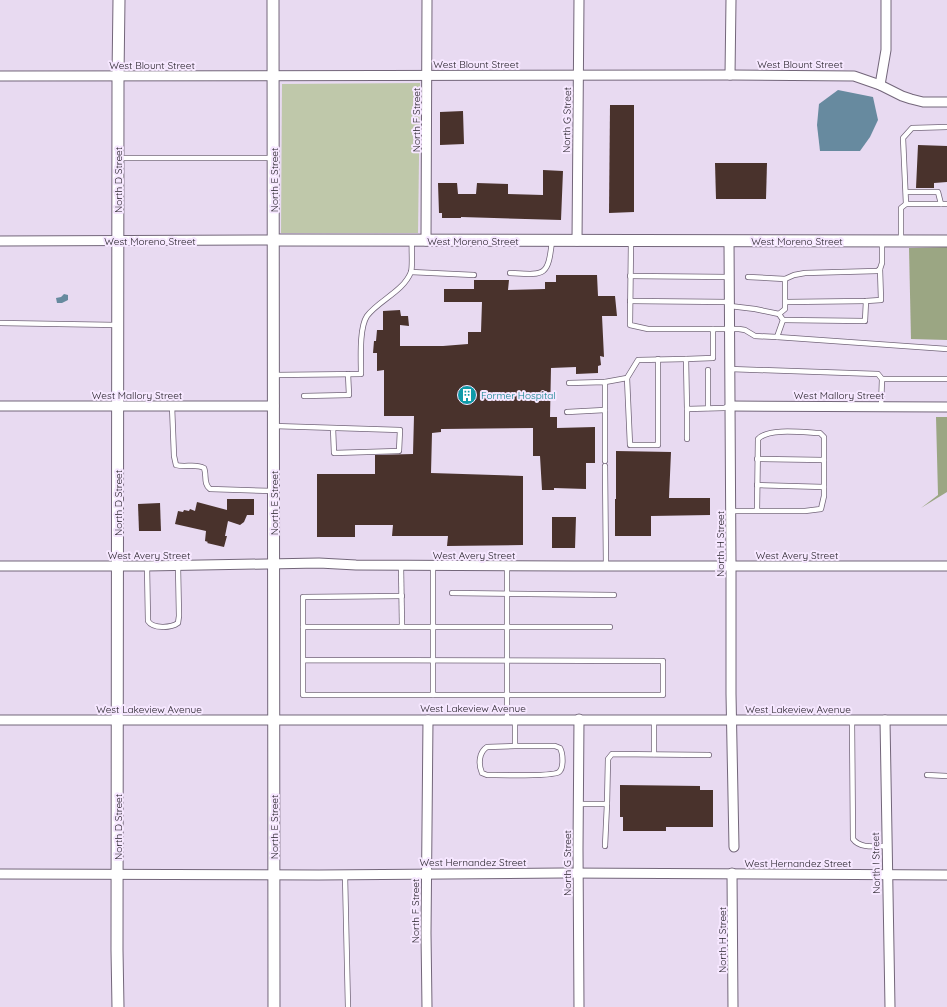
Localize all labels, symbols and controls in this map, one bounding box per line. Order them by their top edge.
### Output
street label: West Blount Street [433,58,519,71]
street label: West Blount Street [757,58,843,71]
street label: West Blount Street [109,59,195,72]
street label: North G Street [560,86,574,153]
street label: North F Street [410,87,423,152]
street label: North D Street [112,146,125,213]
street label: North E Street [268,147,281,212]
street label: West Moreno Street [104,235,196,248]
street label: West Moreno Street [427,235,519,248]
street label: West Moreno Street [751,235,843,248]
building icon: Former Hospital [456,384,478,406]
street label: West Mallory Street [92,389,183,402]
place label: Former Hospital [481,389,556,402]
street label: West Mallory Street [794,389,885,402]
street label: North D Street [112,469,125,536]
street label: North E Street [268,470,281,535]
street label: North H Street [714,510,727,577]
street label: West Avery Street [108,549,191,562]
street label: West Avery Street [433,549,516,562]
street label: West Avery Street [756,549,839,562]
street label: West Lakeview Avenue [420,702,526,715]
street label: West Lakeview Avenue [96,703,202,716]
street label: West Lakeview Avenue [745,703,851,716]
street label: North D Street [112,793,125,860]
street label: North E Street [268,794,281,859]
street label: North G Street [561,829,574,896]
street label: North I Street [869,832,883,894]
street label: West Hernandez Street [420,856,527,869]
street label: West Hernandez Street [745,857,852,870]
street label: North F Street [409,878,422,943]
street label: North H Street [716,906,729,973]

